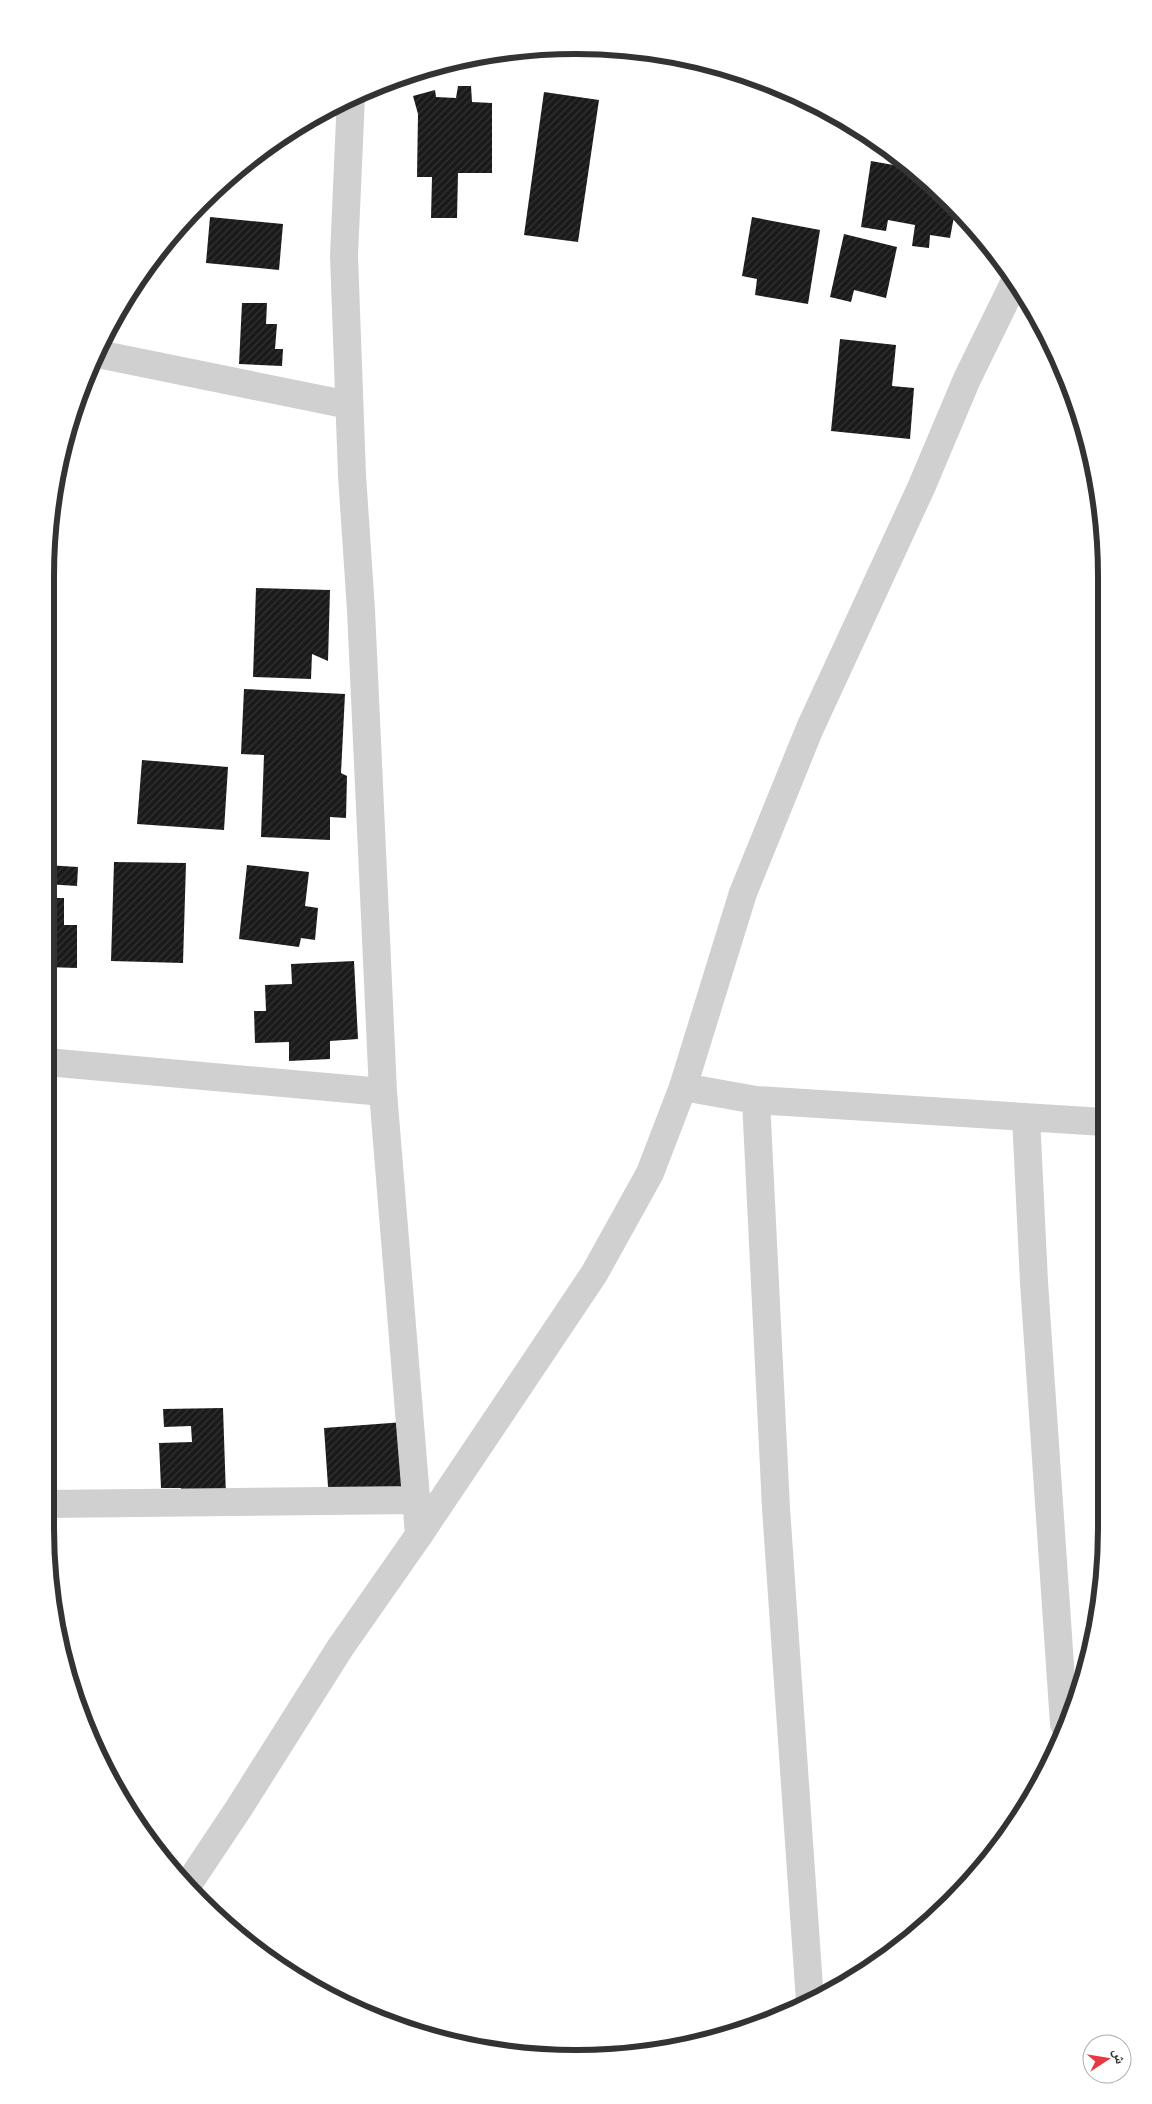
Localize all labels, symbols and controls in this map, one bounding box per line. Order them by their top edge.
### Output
north arrow [1082,2034,1132,2084]
text: ش [1109,2047,1129,2066]

